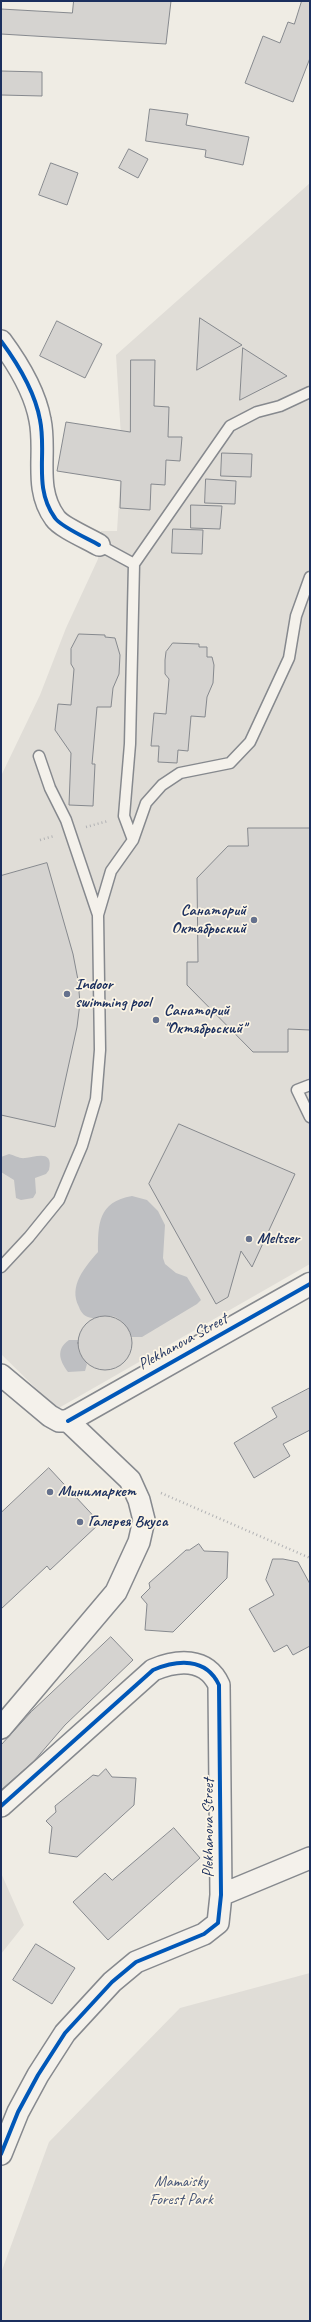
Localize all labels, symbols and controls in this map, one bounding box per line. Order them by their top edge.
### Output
place label: Санаторий Октябрьский [172,901,246,939]
marker: Санаторий Октябрьский [249,915,259,925]
place label: Indoor swimming pool [75,975,151,1013]
marker: Indoor swimming pool [62,989,72,999]
place label: Санаторий "Октябрьский" [164,1001,246,1039]
marker: Санаторий "Октябрьский" [151,1015,161,1025]
place label: Meltser [257,1229,299,1249]
marker: Meltser [244,1234,254,1244]
street label: Plekhanova Street [135,1310,231,1374]
place label: Минимаркет [58,1482,136,1502]
marker: Минимаркет [45,1487,55,1497]
place label: Галерея Вкуса [88,1512,168,1532]
marker: Галерея Вкуса [75,1517,85,1527]
street label: Plekhanova Street [199,1779,219,1877]
park label: Mamaisky Forest Park [149,2172,213,2210]

